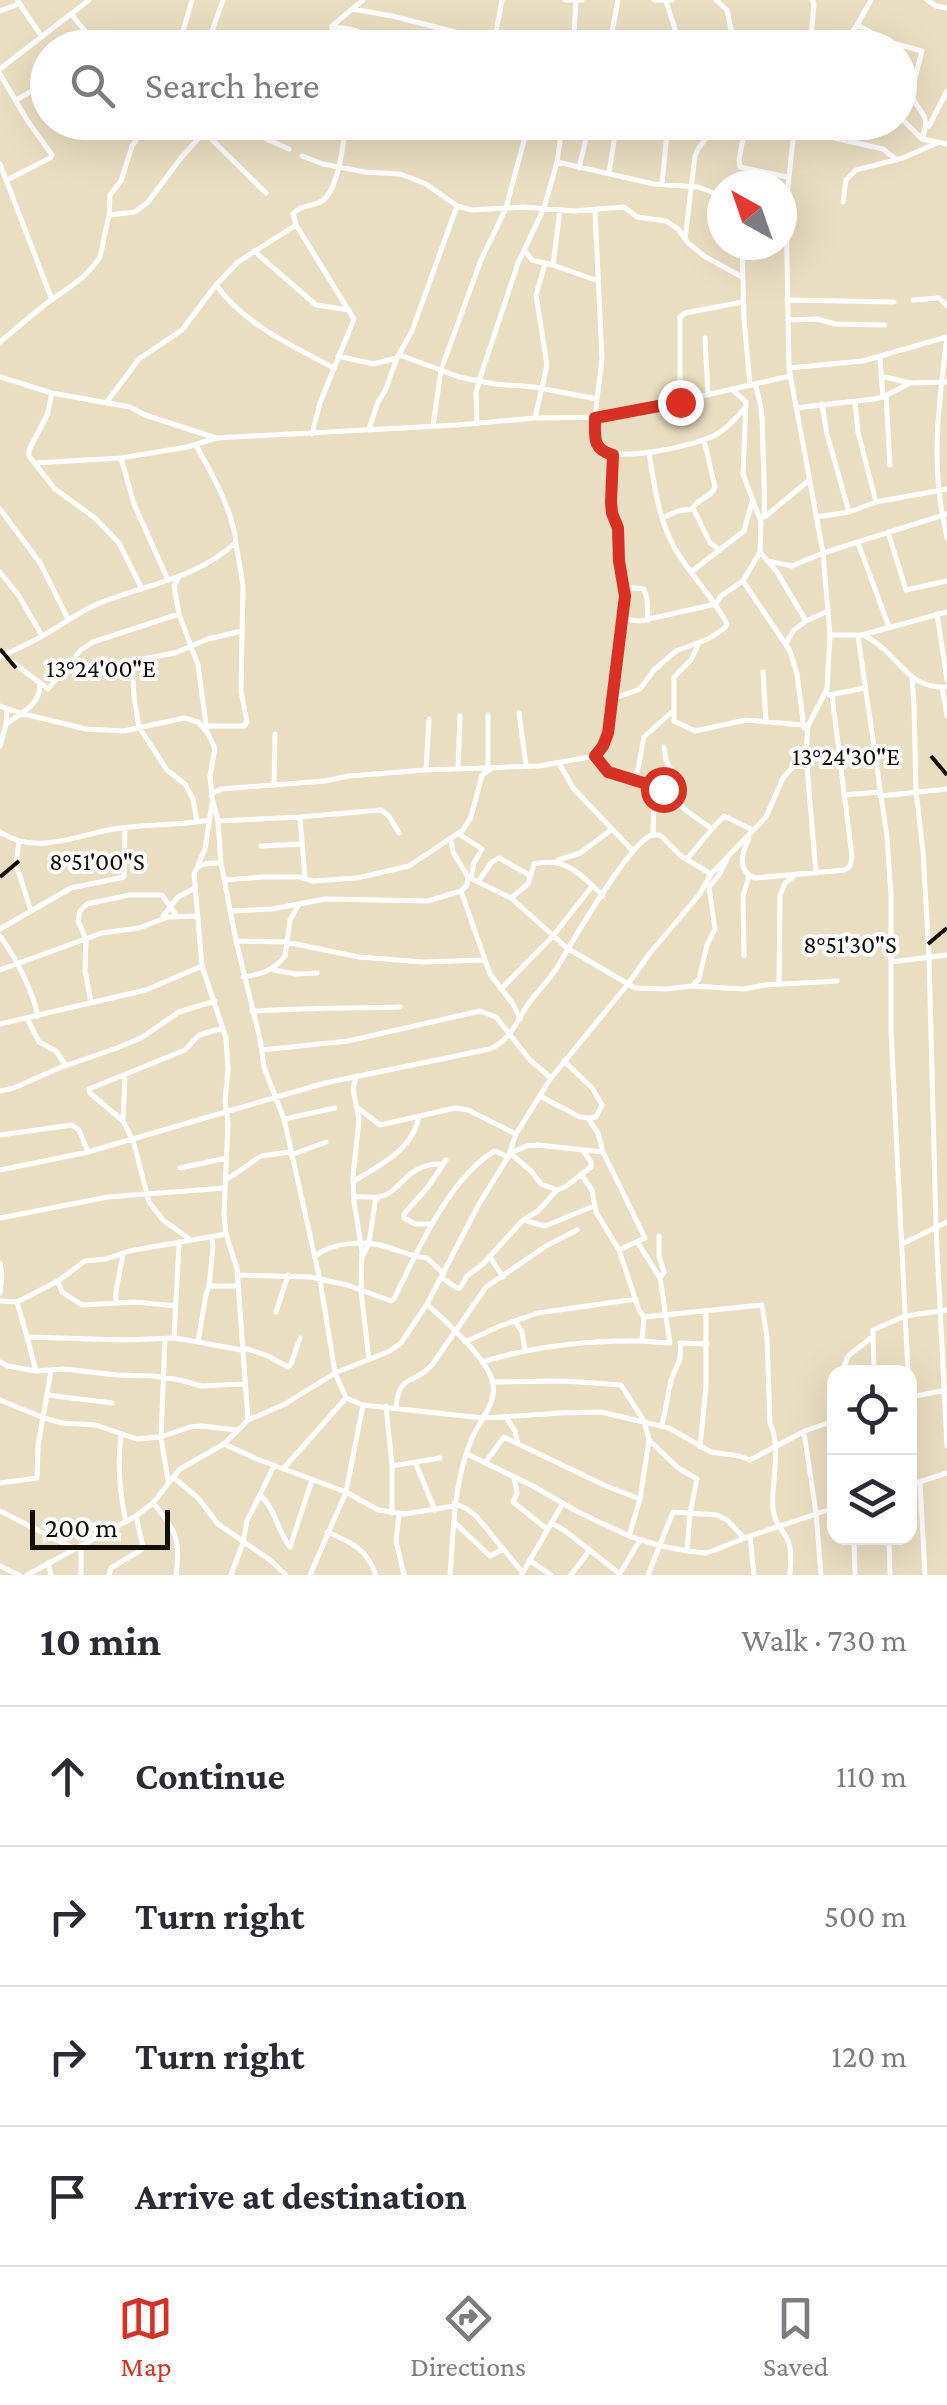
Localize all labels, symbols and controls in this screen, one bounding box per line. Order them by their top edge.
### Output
search box [30,30,917,140]
icon: search [65,58,120,113]
text: Search here [145,64,319,106]
north arrow [707,170,797,260]
route end [658,380,704,426]
text: 13°24'00"E [46,655,156,682]
text: 13°24'30"E [792,743,900,770]
route start [641,767,687,813]
text: 8°51'00"S [49,848,145,875]
text: 8°51'30"S [803,931,897,958]
map controls [827,1365,917,1545]
button: locate [827,1365,917,1455]
button: layers [827,1455,917,1545]
scale bar [30,1505,170,1550]
text: 200 m [45,1512,118,1543]
text: 10 min [40,1617,161,1664]
text: Walk · 730 m [741,1622,907,1658]
icon: ahead [40,1749,95,1804]
text: Continue [135,1755,285,1797]
text: 110 m [836,1758,907,1794]
icon: right [40,1889,95,1944]
text: Turn right [135,1895,304,1937]
text: 500 m [824,1898,907,1934]
icon: right [40,2029,95,2084]
text: Turn right [135,2035,304,2077]
text: 120 m [831,2038,907,2074]
icon: arrive [40,2169,95,2224]
text: Arrive at destination [135,2175,467,2217]
tab: Map [118,2291,173,2382]
tab: Directions [410,2291,526,2382]
tab: Saved [763,2291,829,2382]

